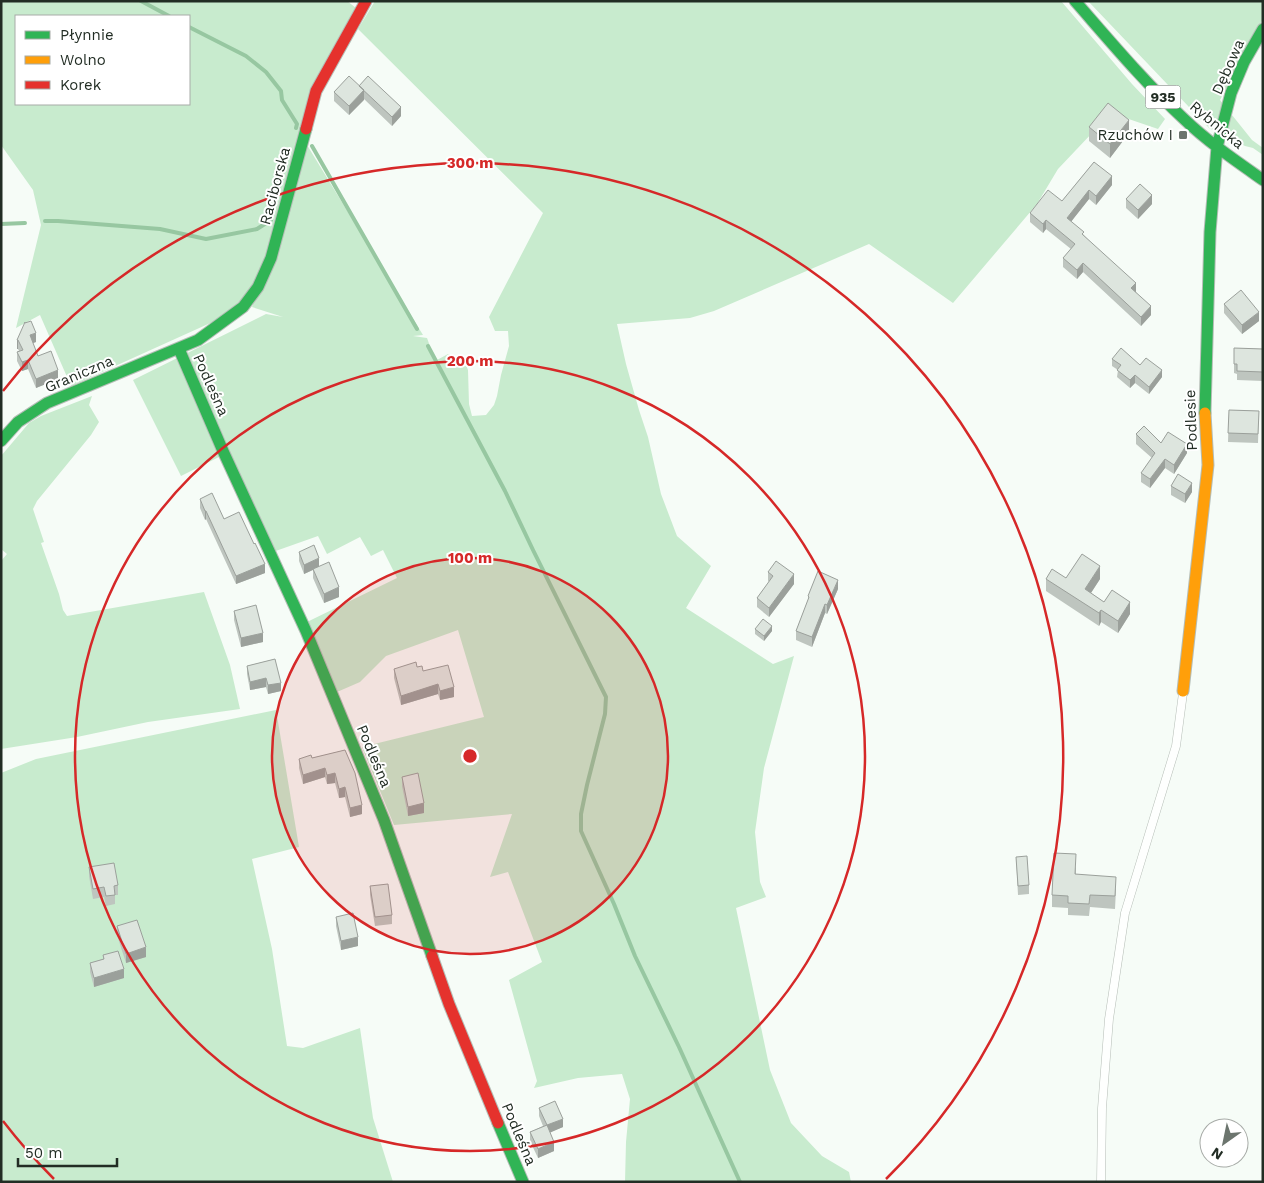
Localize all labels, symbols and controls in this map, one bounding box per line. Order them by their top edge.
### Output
legend [15,15,190,105]
text: Płynnie [60,26,114,44]
street label: Dębowa [1208,36,1248,97]
text: Wolno [60,51,106,69]
text: Korek [60,76,102,94]
road number: 935 [1146,85,1180,108]
street label: Rybnicka [1186,97,1248,153]
place label: Rzuchów I [1098,126,1173,144]
marker: Rzuchów I [1177,129,1189,141]
street label: Raciborska [256,145,294,227]
text: 300 m [447,154,493,172]
street label: Graniczna [42,351,116,396]
street label: Podleśna [189,351,233,419]
text: 200 m [447,352,493,370]
street label: Podlesie [1181,389,1201,451]
text: 100 m [448,549,492,567]
street label: Podleśna [353,722,395,791]
centre of rings [461,747,479,765]
street label: Podleśna [498,1100,540,1169]
north arrow [1199,1118,1249,1168]
scale bar [18,1136,116,1168]
text: 50 m [25,1144,62,1162]
text: N [1208,1144,1226,1163]

